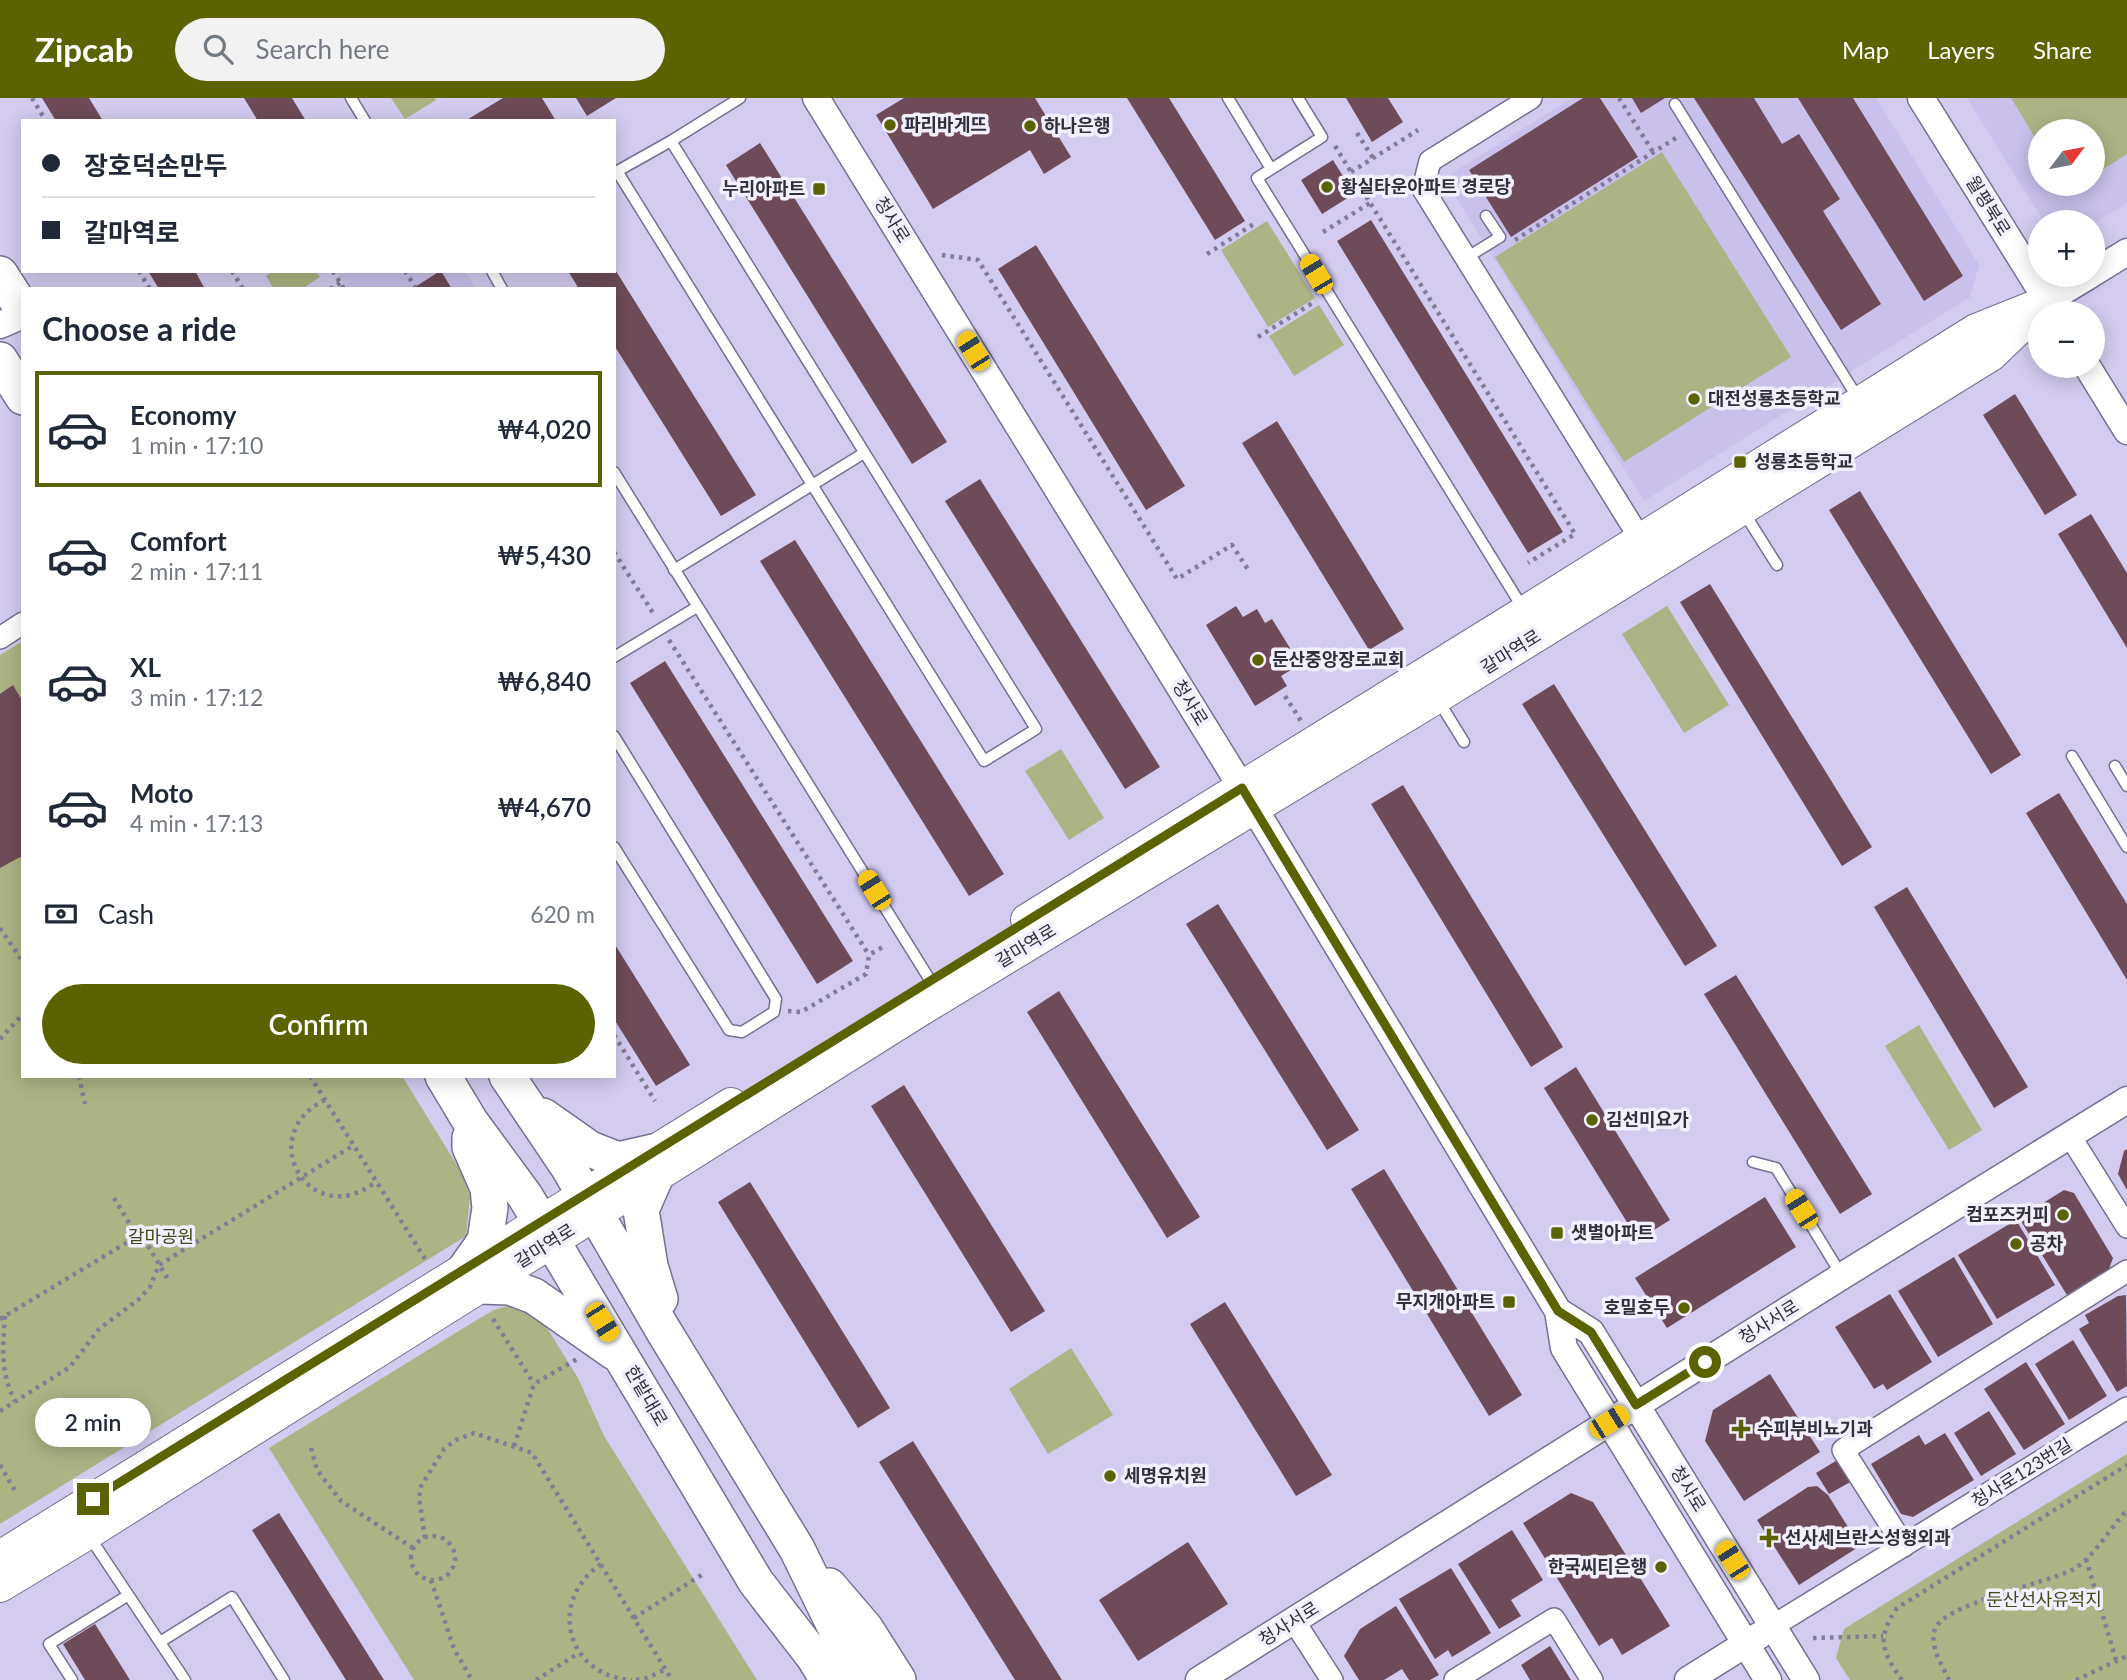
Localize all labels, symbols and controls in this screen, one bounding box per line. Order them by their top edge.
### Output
search box [175,18,665,81]
text: Zipcab [35,29,133,69]
icon: search [199,30,237,68]
text: Search here [255,33,390,65]
text: Map [1842,35,1889,64]
text: Layers [1927,35,1995,64]
text: Share [2033,35,2092,64]
place label: 파리바게뜨 [904,113,987,135]
place label: 하나은행 [1044,114,1110,136]
marker: 파리바게뜨 [882,117,898,133]
marker: 하나은행 [1022,118,1038,134]
north arrow [2028,119,2105,196]
map controls [2028,119,2105,378]
text: 장호덕손만두 [84,149,228,181]
street label: 월평북로 [1962,172,2016,239]
place label: 황실타운아파트 경로당 [1341,175,1511,197]
place label: 누리아파트 [722,177,805,199]
marker: 황실타운아파트 경로당 [1319,179,1335,195]
marker: 누리아파트 [811,181,827,197]
street label: 청사로 [870,193,915,246]
button: + [2028,210,2105,287]
text: 갈마역로 [84,216,180,248]
car [1297,251,1336,297]
button: − [2028,301,2105,378]
text: Choose a ride [42,309,236,348]
car [953,328,994,374]
place label: 대전성룡초등학교 [1708,387,1840,409]
marker: 대전성룡초등학교 [1686,391,1702,407]
icon: car [46,398,109,461]
text: Economy [130,399,236,431]
text: ₩4,020 [497,413,591,445]
text: 1 min · 17:10 [130,431,263,459]
place label: 성룡초등학교 [1754,450,1853,472]
marker: 성룡초등학교 [1732,454,1748,470]
icon: car [46,524,109,587]
text: Comfort [130,525,227,557]
text: ₩5,430 [497,539,591,571]
text: 2 min · 17:11 [130,557,263,585]
street label: 갈마역로 [1477,624,1544,678]
place label: 둔산중앙장로교회 [1272,648,1404,670]
icon: car [46,650,109,713]
text: XL [130,651,161,683]
marker: 둔산중앙장로교회 [1250,652,1266,668]
text: ₩6,840 [497,665,591,697]
street label: 청사로 [1168,676,1213,729]
text: 3 min · 17:12 [130,683,263,711]
icon: car [46,776,109,839]
text: Moto [130,777,193,809]
text: ₩4,670 [497,791,591,823]
text: 4 min · 17:13 [130,809,263,837]
car [854,867,895,913]
icon: cash [42,895,80,933]
text: Cash [98,898,154,930]
text: 620 m [530,900,595,928]
street label: 갈마역로 [991,919,1060,972]
button: Confirm [42,984,595,1064]
place label: 김선미요가 [1606,1108,1689,1130]
marker: 김선미요가 [1584,1112,1600,1128]
car [1781,1186,1822,1232]
place label: 컴포즈커피 [1966,1203,2049,1225]
marker: 컴포즈커피 [2055,1207,2071,1223]
street label: 갈마역로 [511,1218,578,1272]
place label: 샛별아파트 [1571,1221,1654,1243]
park label: 갈마공원 [128,1225,194,1247]
marker: 샛별아파트 [1549,1225,1565,1241]
place label: 공차 [2030,1232,2064,1254]
marker: 공차 [2008,1236,2024,1252]
place label: 무지개아파트 [1396,1290,1495,1312]
marker: 무지개아파트 [1501,1294,1517,1310]
street label: 청사서로 [1735,1294,1802,1348]
place label: 호밀호두 [1604,1296,1670,1318]
car [582,1299,623,1345]
marker: 호밀호두 [1676,1300,1692,1316]
route start [1689,1346,1721,1378]
street label: 한밭대로 [621,1361,673,1430]
callout: 2 min [35,1398,151,1446]
car [1586,1402,1633,1442]
text: 2 min [65,1408,121,1436]
place label: 수피부비뇨기과 [1757,1417,1873,1439]
marker: 수피부비뇨기과 [1731,1419,1751,1439]
street label: 청사로123번길 [1967,1433,2076,1512]
street label: 청사로 [1666,1462,1711,1515]
place label: 세명유치원 [1124,1464,1207,1486]
marker: 세명유치원 [1102,1468,1118,1484]
route end [77,1483,109,1515]
place label: 선사세브란스성형외과 [1785,1526,1951,1548]
marker: 선사세브란스성형외과 [1759,1528,1779,1548]
car [1712,1537,1753,1583]
place label: 한국씨티은행 [1548,1555,1647,1577]
marker: 한국씨티은행 [1653,1559,1669,1575]
park label: 둔산선사유적지 [1986,1588,2102,1610]
street label: 청사서로 [1255,1596,1322,1650]

